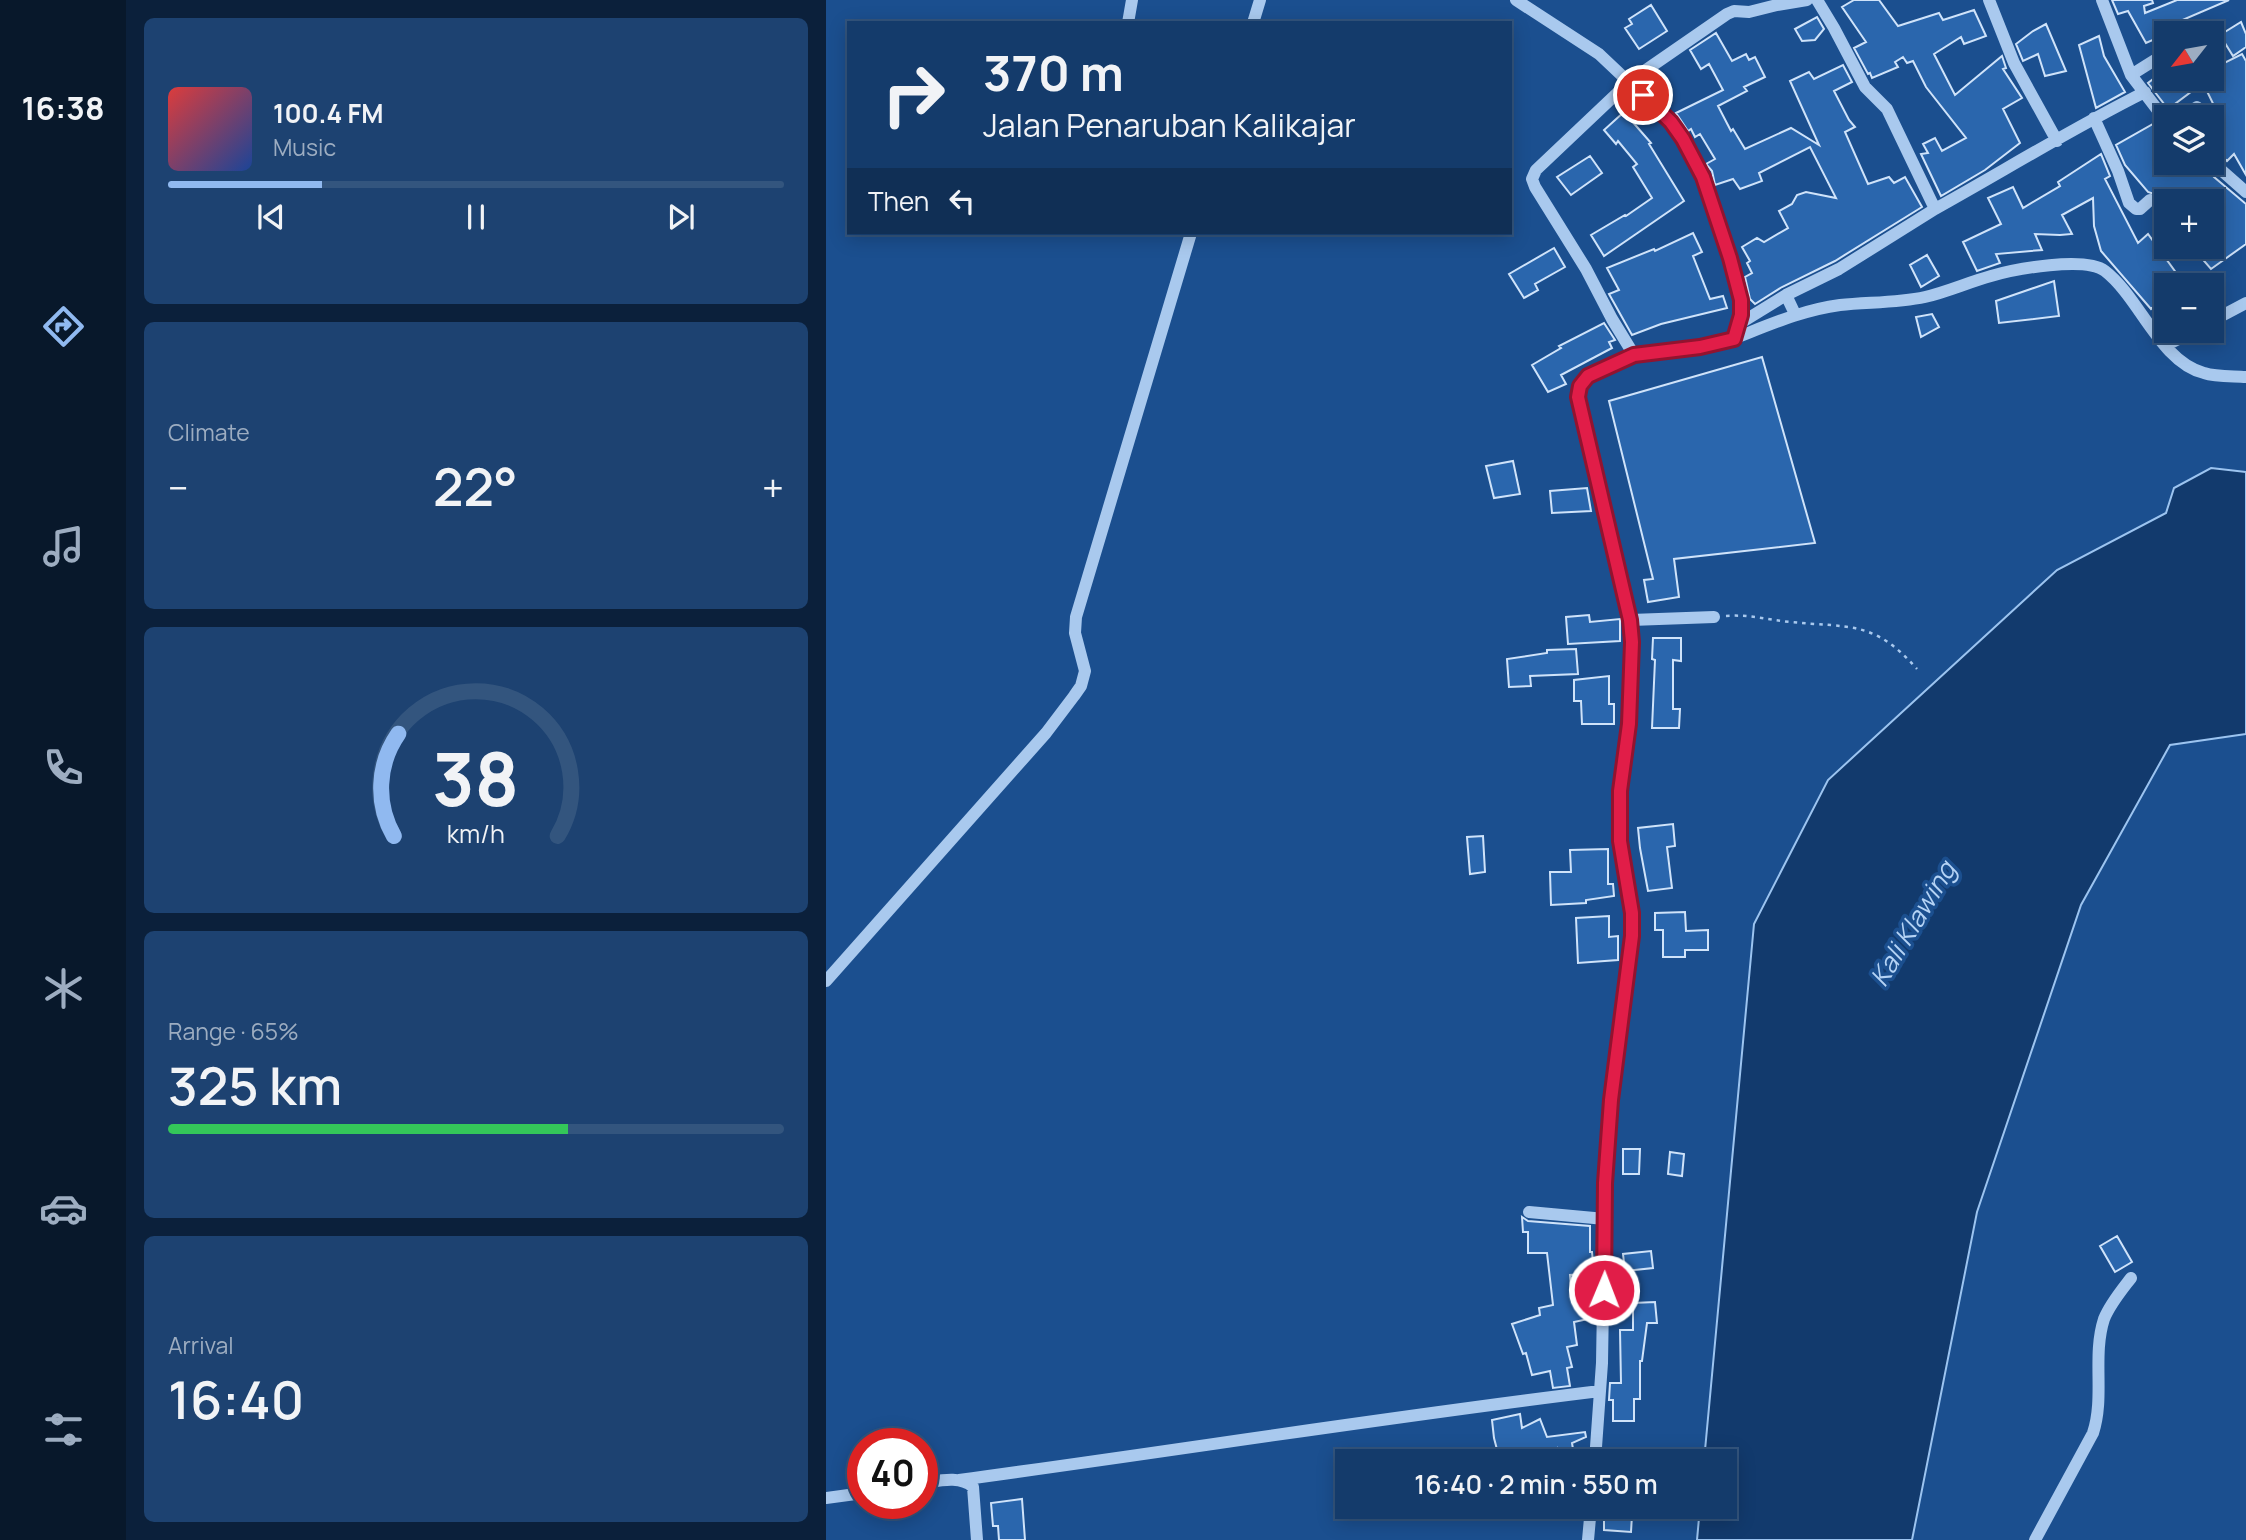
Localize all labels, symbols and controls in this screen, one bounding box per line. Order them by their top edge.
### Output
north arrow [2154,21,2224,91]
map controls [2154,21,2224,343]
text: 370 m [983,39,1124,106]
icon: right [868,49,959,140]
pin [1613,65,1673,125]
icon: arrive [1624,76,1662,114]
text: 16:38 [21,86,105,130]
text: 100.4 FM [273,95,383,131]
text: Jalan Penaruban Kalikajar [983,103,1356,147]
button: layers [2154,105,2224,175]
text: Music [273,131,336,163]
icon: left [943,182,981,220]
text: Then [868,183,929,219]
button: + [2154,189,2224,259]
icon: previous [252,198,290,236]
icon: pause [457,198,495,236]
icon: next [662,198,700,236]
button: − [2154,273,2224,343]
icon: directions [39,302,88,351]
text: Climate [168,416,250,448]
text: 22° [433,451,518,522]
text: − [168,461,189,513]
text: + [762,461,784,513]
icon: music [39,522,88,571]
text: 38 [433,728,519,828]
icon: phone [39,743,88,792]
text: km/h [447,816,505,851]
water label: Kali Klawing [1861,852,1965,993]
icon: climate [39,964,88,1013]
text: Range · 65% [168,1015,299,1047]
text: 325 km [168,1050,342,1121]
icon: car [39,1184,88,1233]
position arrow [1567,1253,1641,1327]
text: Arrival [168,1329,234,1361]
text: 16:40 [168,1364,304,1435]
icon: filters [39,1405,88,1454]
speed limit sign: 40 [847,1428,938,1519]
text: 16:40 · 2 min · 550 m [1414,1466,1658,1502]

